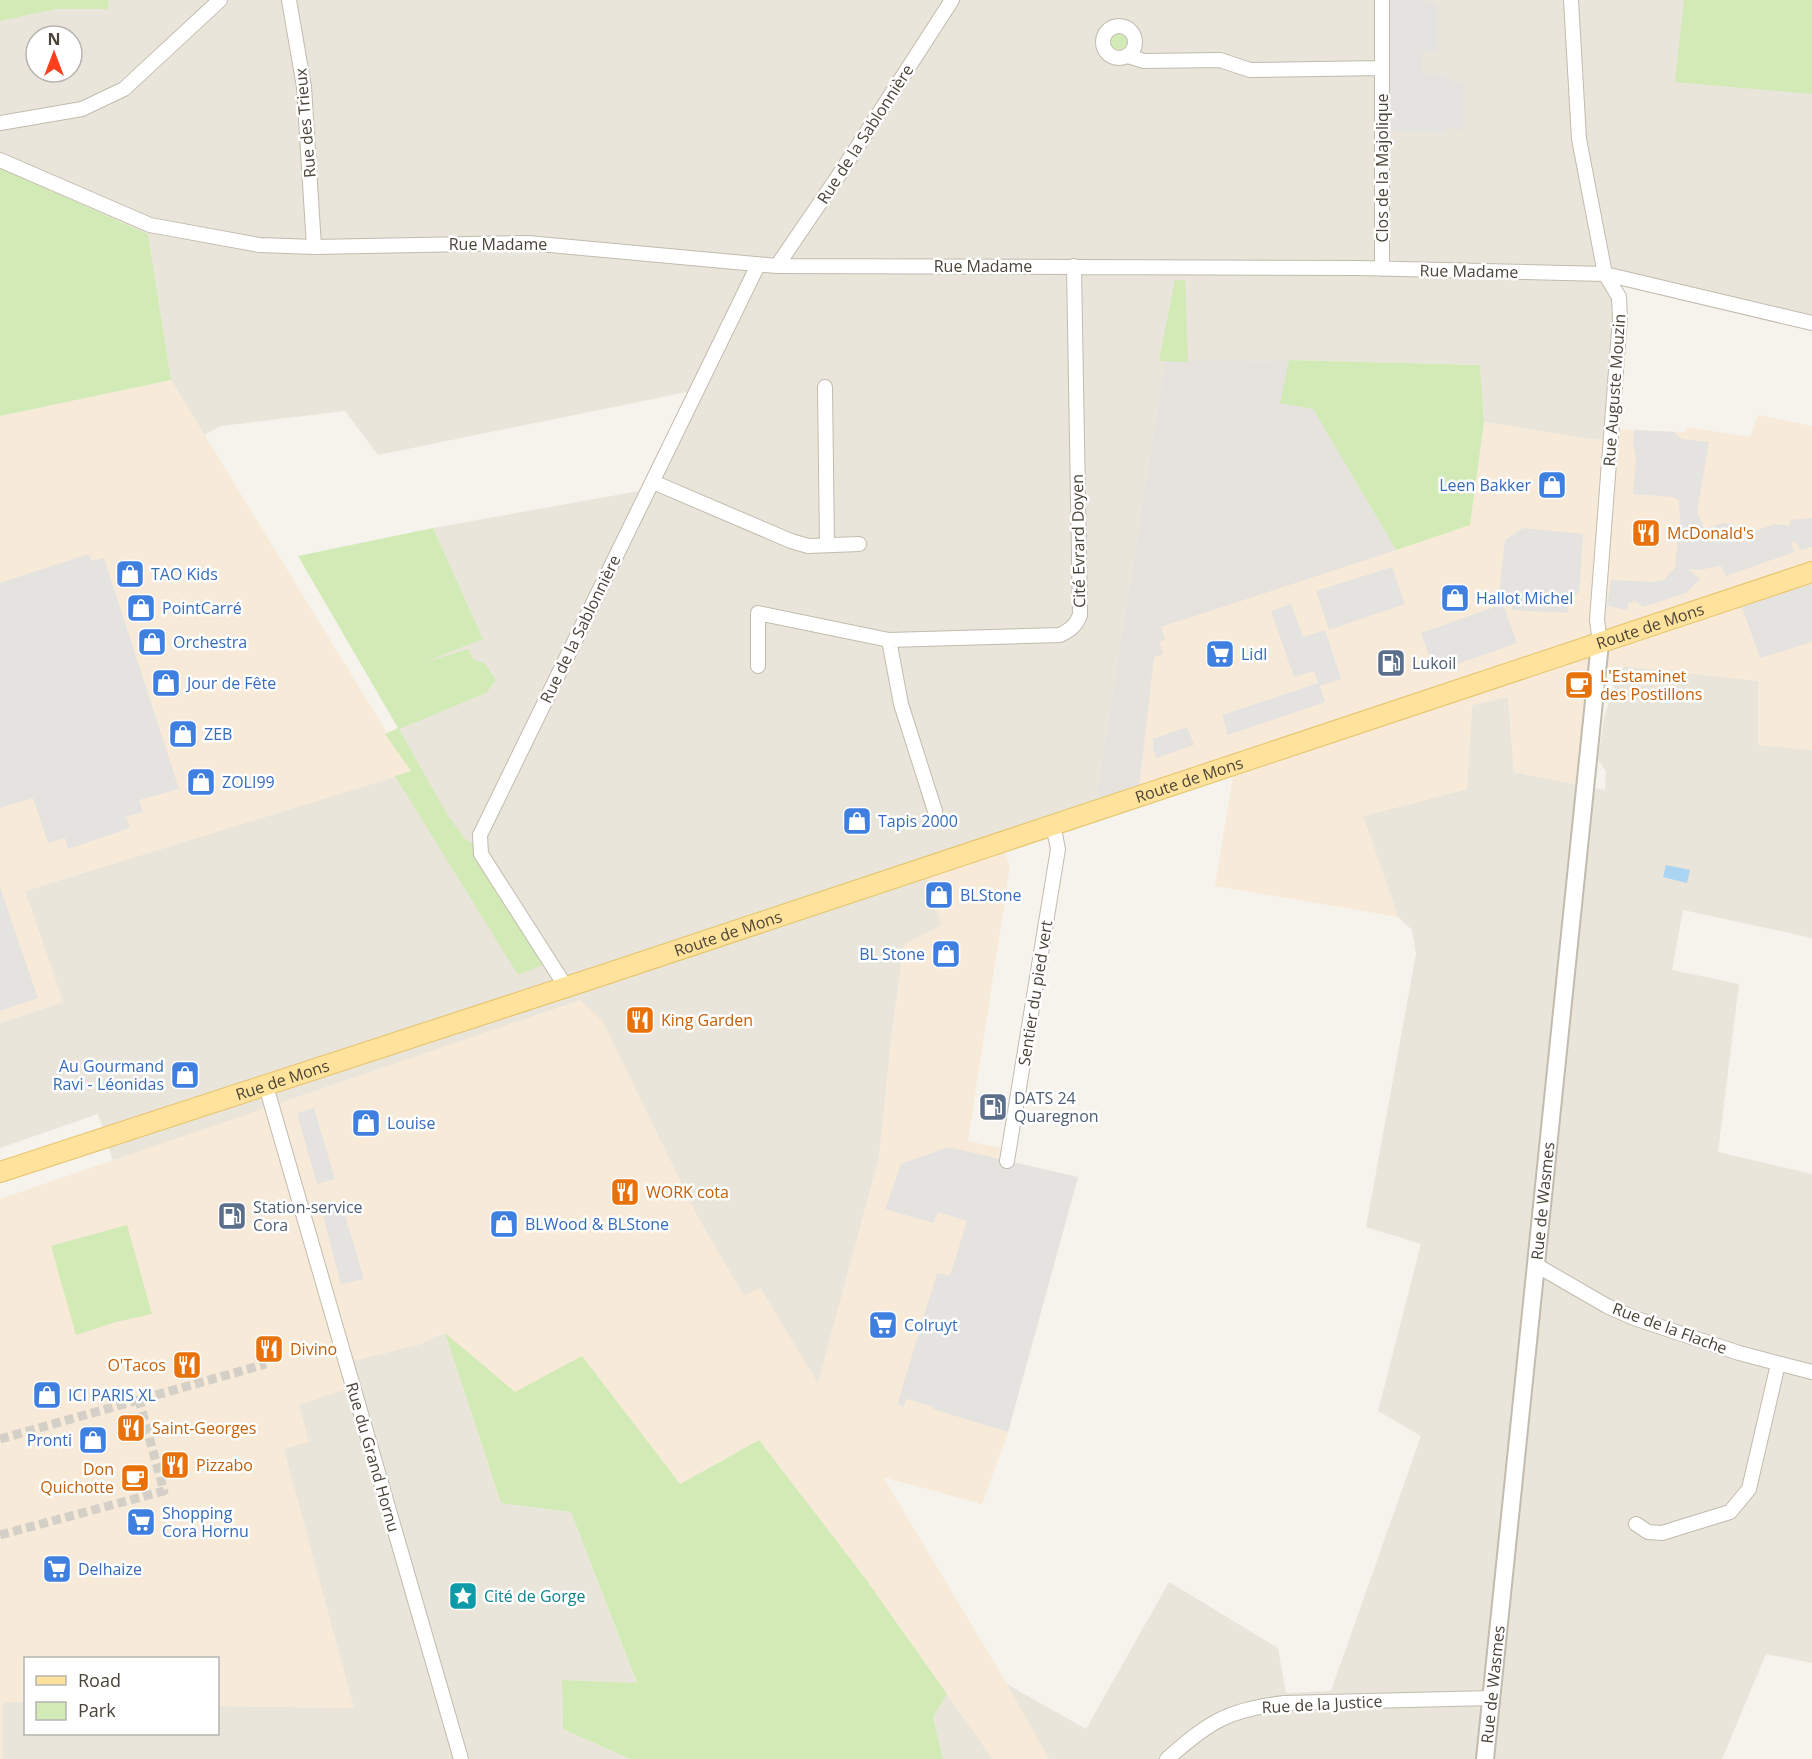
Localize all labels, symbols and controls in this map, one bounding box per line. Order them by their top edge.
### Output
north arrow [24,24,84,84]
text: N [47,28,61,50]
street label: Rue de la Sablonnière [812,60,918,208]
street label: Rue des Trieux [289,67,321,179]
street label: Clos de la Majolique [1371,93,1393,243]
street label: Rue Madame [449,233,547,255]
street label: Rue Madame [934,255,1032,277]
street label: Rue Madame [1420,259,1518,283]
street label: Rue Auguste Mouzin [1598,313,1630,467]
shop icon: Leen Bakker [1536,469,1568,501]
street label: Cité Evrard Doyen [1066,474,1090,608]
place label: Leen Bakker [1439,474,1531,496]
restaurant icon: McDonald's [1630,517,1662,549]
place label: McDonald's [1667,522,1754,544]
street label: Rue de la Sablonnière [535,551,625,707]
shop icon: TAO Kids [114,558,146,590]
place label: TAO Kids [151,563,218,585]
shop icon: Hallot Michel [1439,582,1471,614]
place label: Hallot Michel [1476,587,1573,609]
shop icon: PointCarré [125,592,157,624]
place label: PointCarré [162,597,242,619]
street label: Route de Mons [1593,598,1707,654]
shop icon: Orchestra [136,626,168,658]
place label: Orchestra [173,631,247,653]
supermarket icon: Lidl [1204,638,1236,670]
place label: Lidl [1241,643,1267,665]
fuel station icon: Lukoil [1375,647,1407,679]
place label: Lukoil [1412,652,1456,674]
place label: L'Estaminet des Postillons [1600,665,1702,705]
shop icon: Jour de Fête [150,667,182,699]
cafe icon: L'Estaminet des Postillons [1563,669,1595,701]
place label: Jour de Fête [185,672,276,694]
shop icon: ZEB [167,718,199,750]
place label: ZEB [204,723,232,745]
street label: Route de Mons [1132,751,1246,808]
shop icon: ZOLI99 [185,766,217,798]
place label: ZOLI99 [222,771,275,793]
shop icon: Tapis 2000 [841,805,873,837]
place label: Tapis 2000 [878,810,958,832]
shop icon: BLStone [923,879,955,911]
place label: BLStone [960,884,1022,906]
street label: Route de Mons [671,905,785,962]
street label: Sentier du pied vert [1013,919,1057,1067]
shop icon: BL Stone [930,938,962,970]
place label: BL Stone [859,943,925,965]
restaurant icon: King Garden [624,1004,656,1036]
place label: King Garden [661,1009,753,1031]
street label: Rue de Mons [233,1054,332,1105]
place label: Au Gourmand Ravi - Léonidas [53,1055,164,1095]
shop icon: Au Gourmand Ravi - Léonidas [169,1059,201,1091]
place label: DATS 24 Quaregnon [1014,1087,1099,1127]
fuel station icon: DATS 24 Quaregnon [977,1091,1009,1123]
shop icon: Louise [350,1107,382,1139]
place label: Louise [387,1112,435,1134]
street label: Rue de Wasmes [1525,1141,1560,1261]
restaurant icon: WORK cota [609,1176,641,1208]
place label: WORK cota [646,1181,729,1203]
place label: Station-service Cora [253,1196,363,1236]
fuel station icon: Station-service Cora [216,1200,248,1232]
shop icon: BLWood & BLStone [488,1208,520,1240]
place label: BLWood & BLStone [525,1213,669,1235]
street label: Rue de la Flache [1610,1297,1730,1359]
supermarket icon: Colruyt [867,1309,899,1341]
place label: Colruyt [904,1314,958,1336]
restaurant icon: Divino [253,1333,285,1365]
place label: Divino [290,1338,337,1360]
restaurant icon: O'Tacos [171,1349,203,1381]
place label: O'Tacos [107,1354,166,1376]
shop icon: ICI PARIS XL [31,1379,63,1411]
street label: Rue du Grand Hornu [341,1379,405,1535]
place label: ICI PARIS XL [68,1384,156,1406]
restaurant icon: Saint-Georges [115,1412,147,1444]
place label: Saint-Georges [152,1417,256,1439]
shop icon: Pronti [77,1424,109,1456]
place label: Pronti [27,1429,72,1451]
restaurant icon: Pizzabo [159,1449,191,1481]
place label: Pizzabo [196,1454,253,1476]
place label: Don Quichotte [40,1458,114,1498]
cafe icon: Don Quichotte [119,1462,151,1494]
place label: Shopping Cora Hornu [162,1502,249,1542]
supermarket icon: Shopping Cora Hornu [125,1506,157,1538]
supermarket icon: Delhaize [41,1553,73,1585]
place label: Delhaize [78,1558,142,1580]
place icon: Cité de Gorge [447,1580,479,1612]
place label: Cité de Gorge [484,1585,585,1607]
street label: Rue de Wasmes [1476,1624,1510,1744]
legend [24,1657,219,1735]
text: Road [78,1668,121,1692]
street label: Rue de la Justice [1261,1690,1383,1718]
text: Park [78,1698,116,1722]

